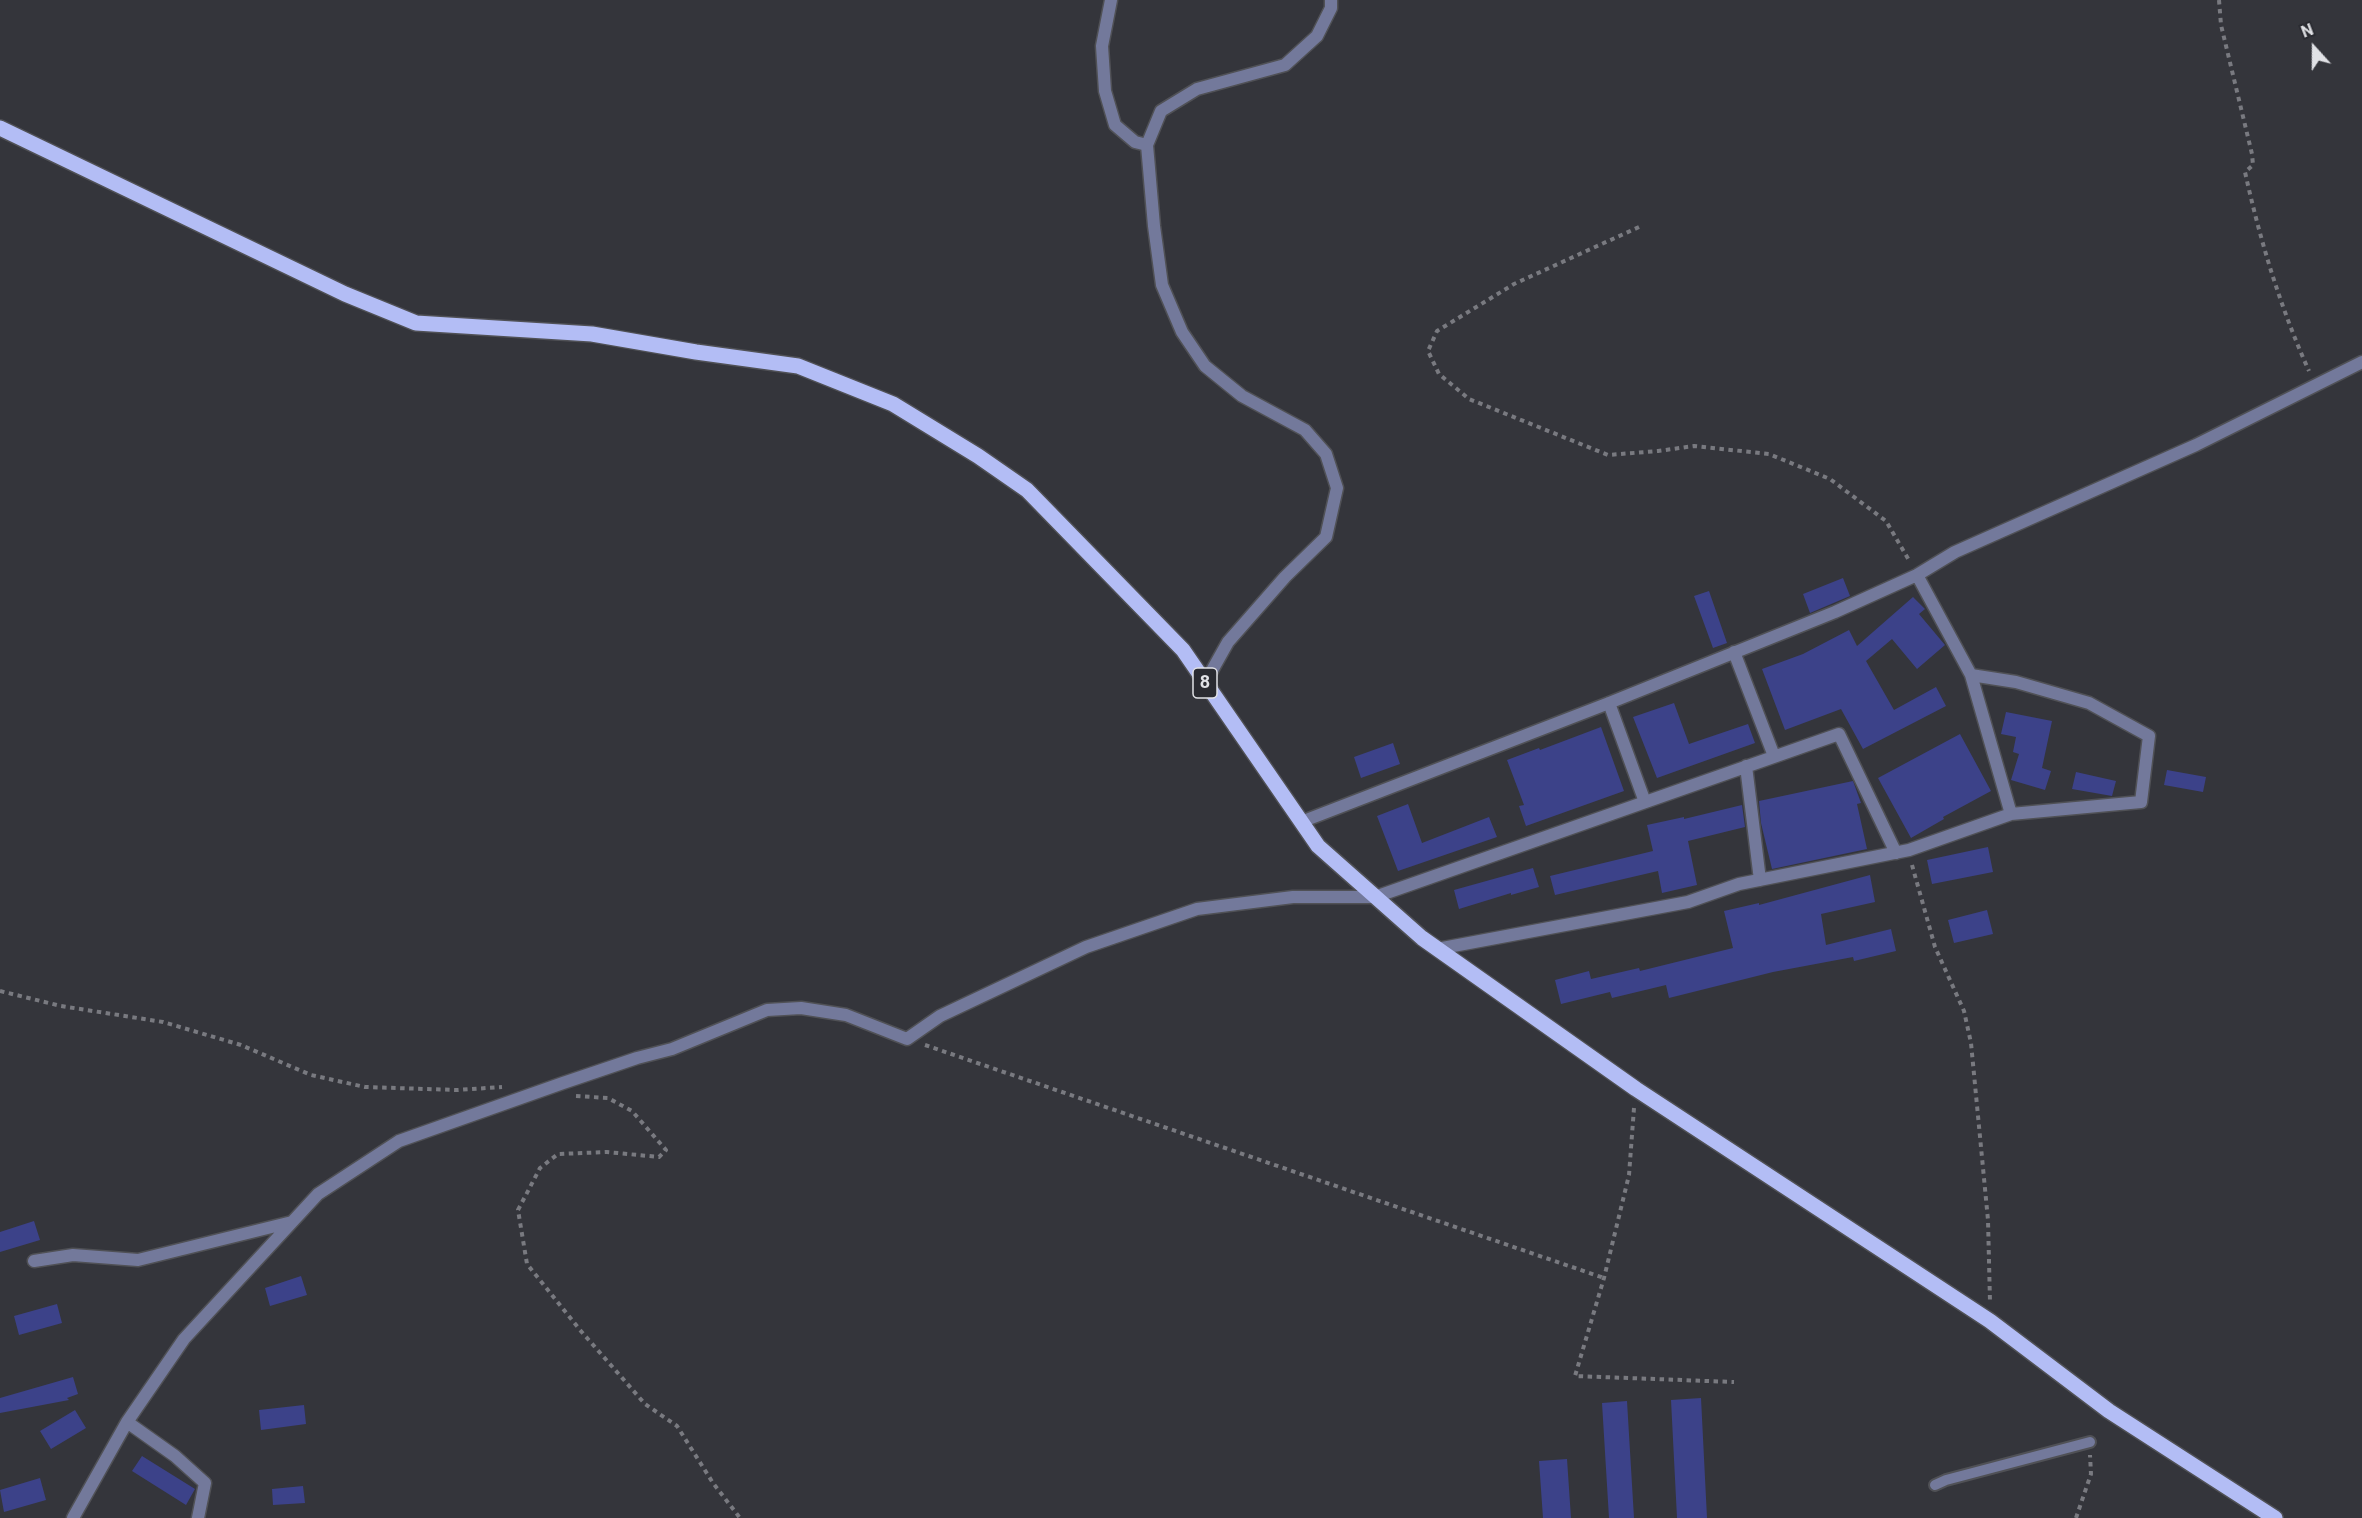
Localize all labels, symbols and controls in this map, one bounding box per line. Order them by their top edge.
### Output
north arrow [2284,18,2344,78]
text: N [2299,20,2316,42]
road number: 8 [1193,668,1217,698]

